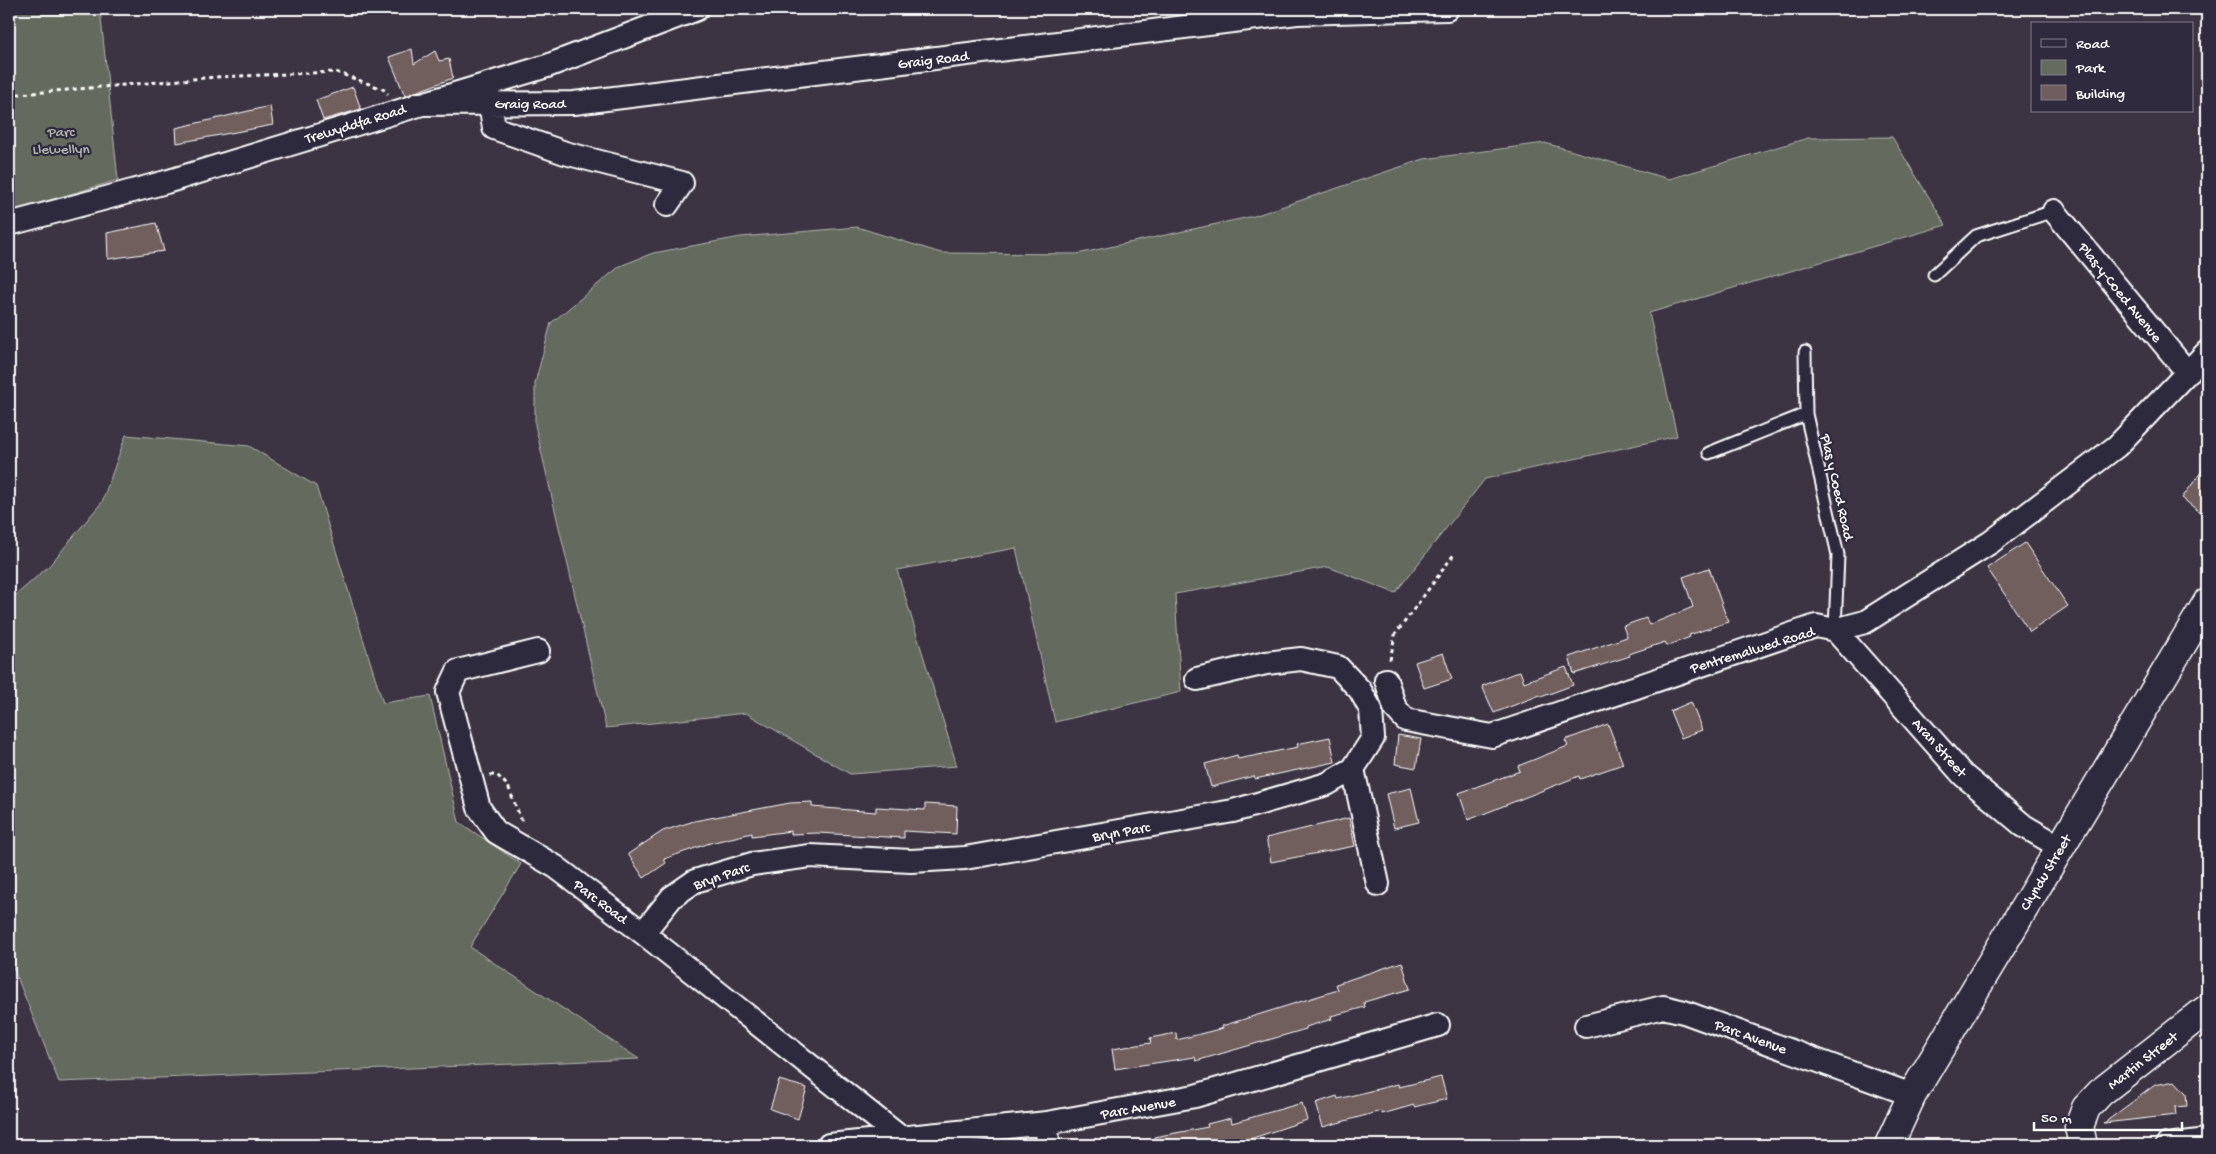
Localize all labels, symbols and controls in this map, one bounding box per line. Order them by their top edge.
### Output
legend [2031,22,2194,112]
text: Road [2076,36,2110,54]
street label: Graig Road [897,48,971,74]
text: Park [2075,60,2106,78]
text: Building [2075,86,2125,104]
street label: Graig Road [494,96,567,114]
street label: Trewyddfa Road [302,101,409,149]
park label: Parc Llewellyn [32,124,90,159]
street label: Plas-y-Coed Avenue [2073,239,2165,347]
street label: Plas y Coed Road [1815,432,1857,544]
street label: Pentremalwed Road [1687,623,1818,679]
street label: Aran Street [1907,715,1971,783]
street label: Bryn Parc [1090,819,1152,847]
street label: Clyndu Street [2017,830,2077,914]
street label: Bryn Parc [690,859,753,895]
street label: Parc Road [568,876,631,930]
street label: Parc Avenue [1711,1016,1789,1059]
street label: Martin Street [2105,1027,2183,1095]
street label: Parc Avenue [1099,1093,1177,1125]
scale bar [2034,1099,2181,1131]
text: 50 m [2041,1110,2072,1128]

